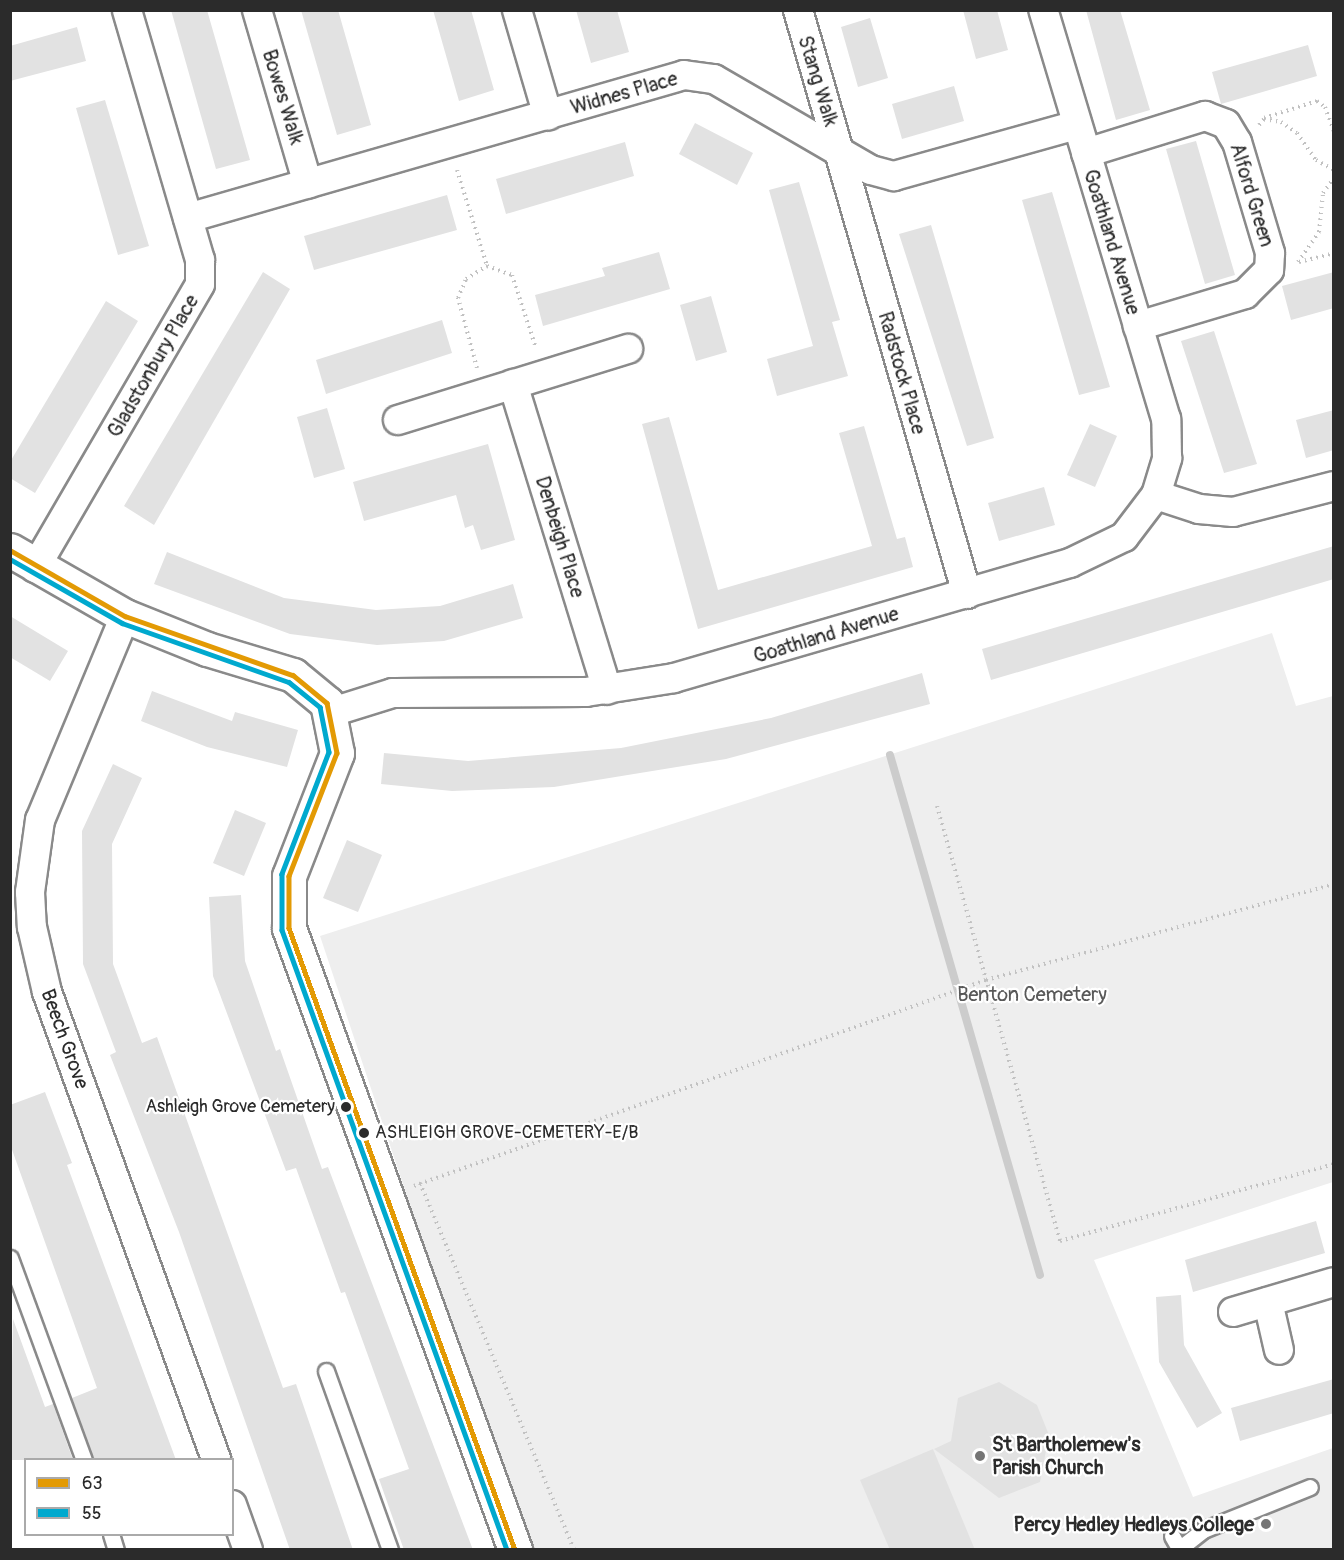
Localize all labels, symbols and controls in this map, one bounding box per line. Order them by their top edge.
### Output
street label: Stang Walk [793,33,843,129]
street label: Bowes Walk [257,47,309,147]
street label: Widnes Place [568,66,680,120]
street label: Alford Green [1225,140,1279,250]
street label: Goathland Avenue [1079,167,1145,317]
street label: Gladstonbury Place [102,290,204,442]
street label: Radstock Place [873,309,931,437]
street label: Denbeigh Place [530,473,590,601]
street label: Goathland Avenue [751,602,901,668]
park label: Benton Cemetery [957,982,1107,1006]
street label: Beech Grove [36,986,94,1092]
place label: Ashleigh Grove Cemetery [145,1096,335,1118]
marker: Ashleigh Grove Cemetery [340,1101,352,1113]
place label: ASHLEIGH GROVE-CEMETERY-E/B [375,1122,638,1144]
marker: ASHLEIGH GROVE-CEMETERY-E/B [358,1127,370,1139]
place label: St Bartholemew's Parish Church [992,1432,1140,1479]
marker: St Bartholemew's Parish Church [973,1449,987,1463]
legend [24,1458,234,1536]
text: 63 [82,1472,103,1495]
text: 55 [82,1502,102,1525]
place label: Percy Hedley Hedleys College [1014,1512,1254,1536]
marker: Percy Hedley Hedleys College [1259,1517,1273,1531]

